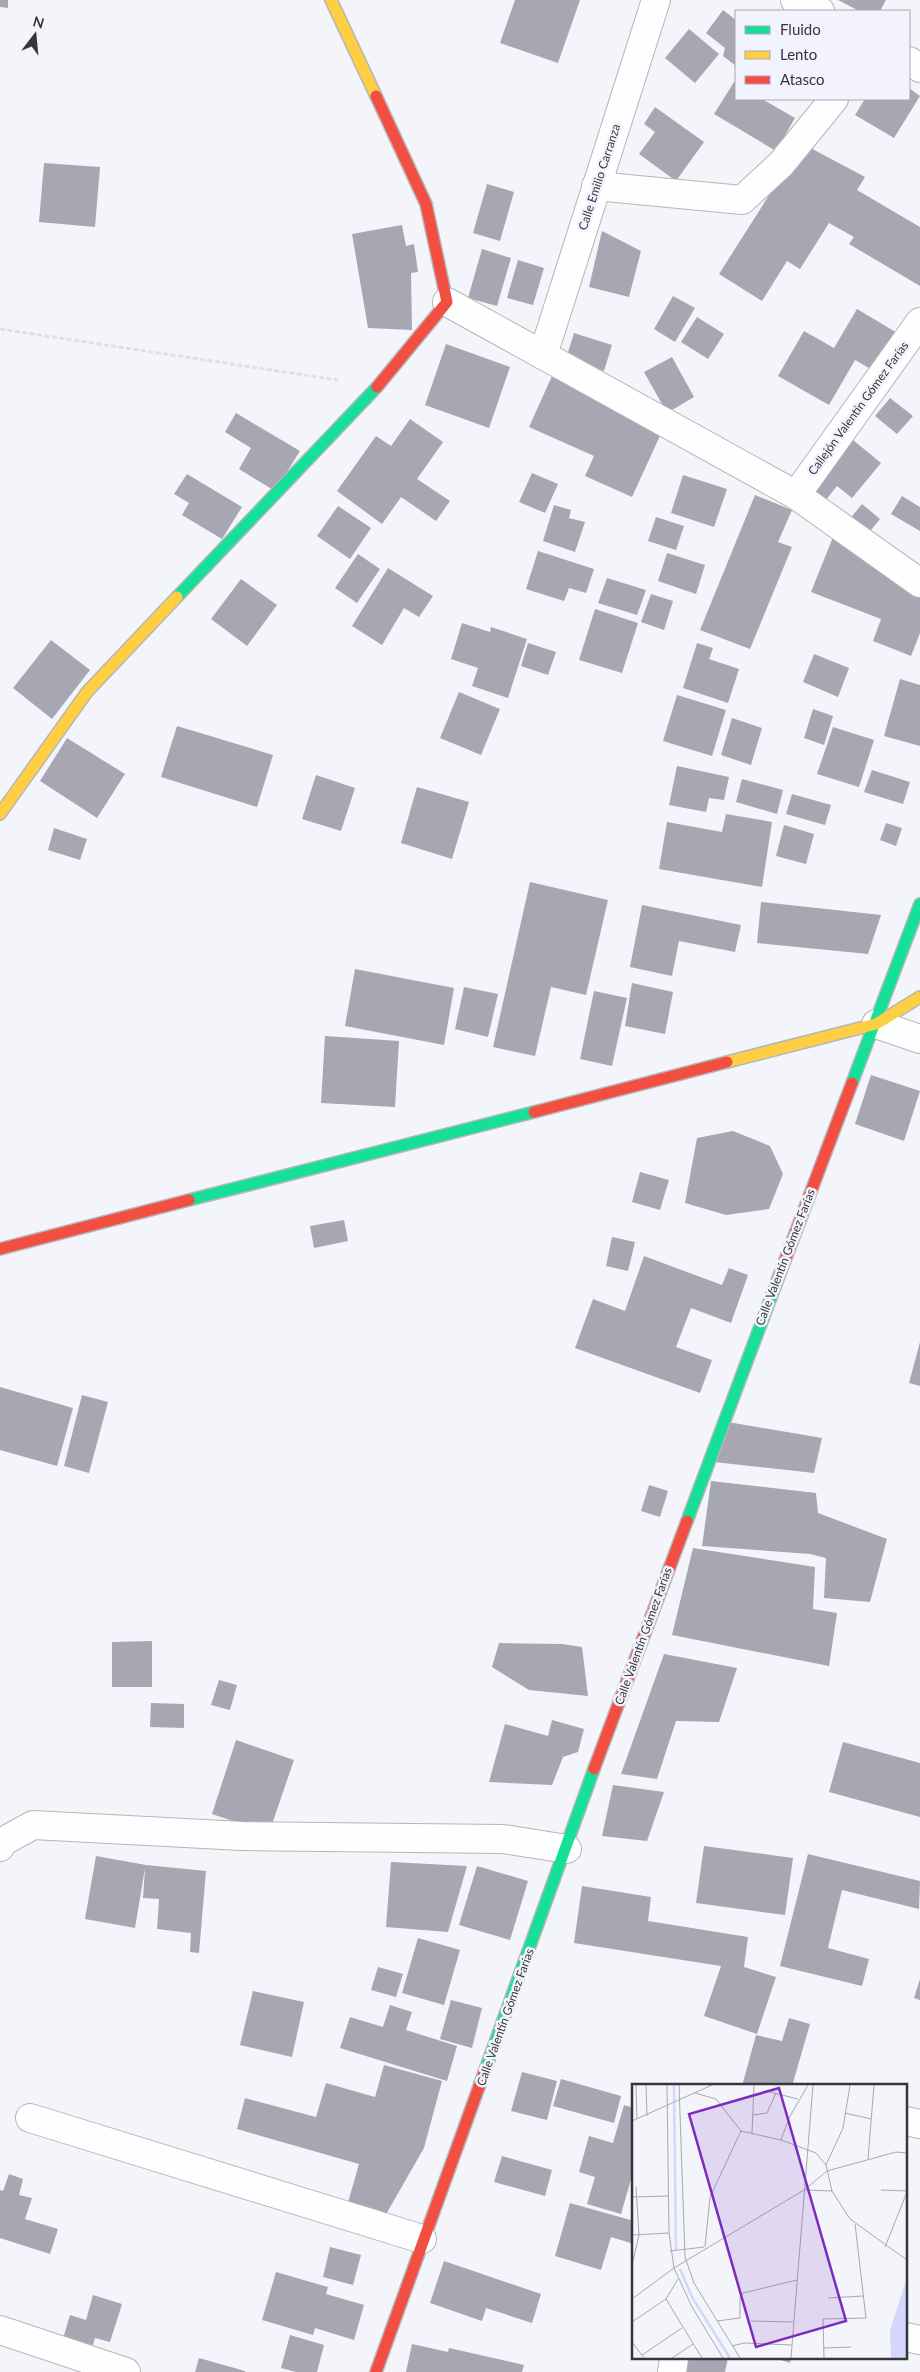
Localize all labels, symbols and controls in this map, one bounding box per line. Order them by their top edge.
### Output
north arrow [10,10,60,60]
legend [735,10,910,100]
text: N [31,12,46,32]
text: Fluido [780,20,821,38]
text: Lento [780,45,817,63]
text: Atasco [780,70,825,88]
street label: Calle Emilio Carranza [575,122,623,232]
street label: Callejón Valentín Gómez Farías [804,338,912,478]
street label: Calle Valentín Gómez Farías [752,1187,818,1327]
street label: Calle Valentín Gómez Farías [611,1565,675,1707]
street label: Calle Valentín Gómez Farías [473,1946,537,2088]
inset map [632,2084,908,2360]

